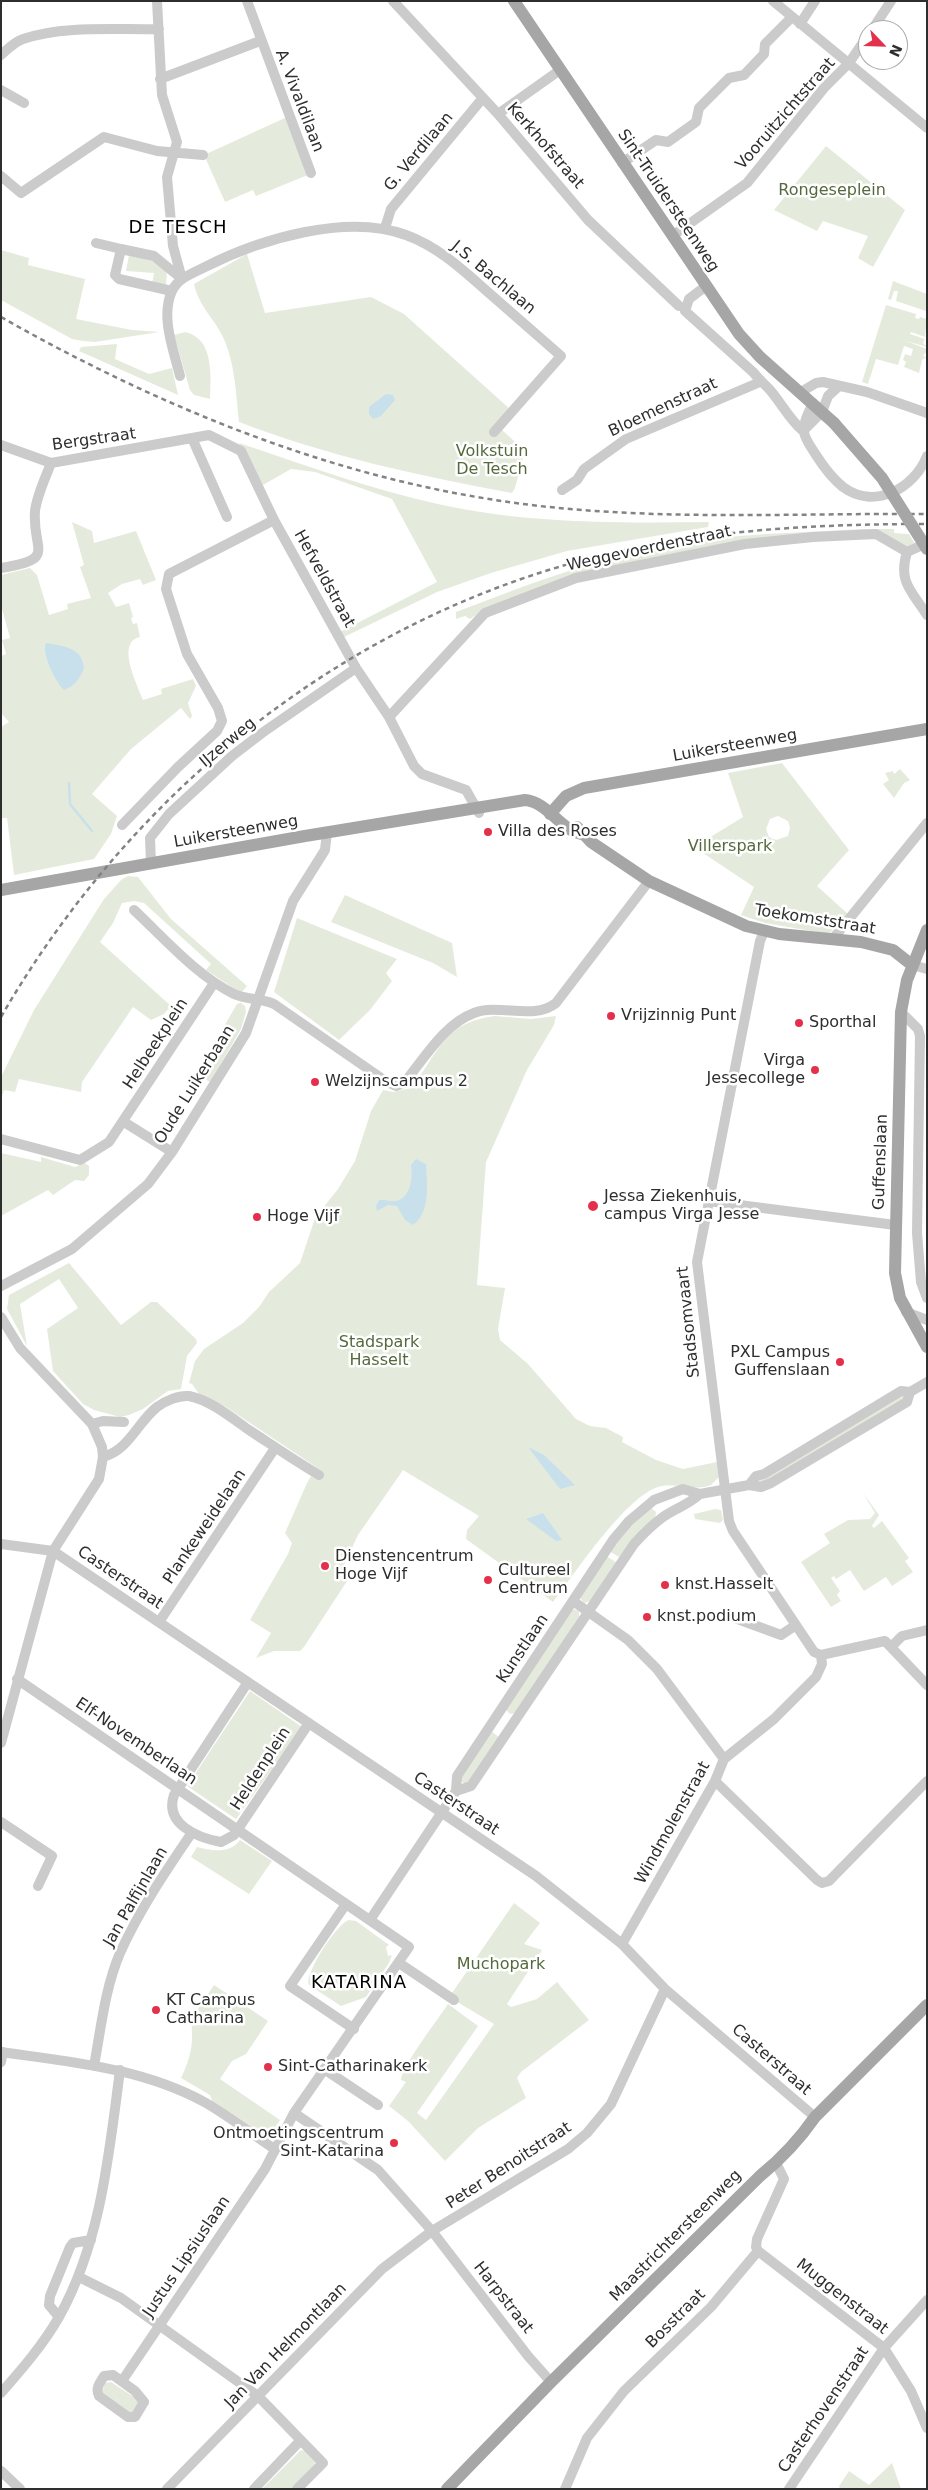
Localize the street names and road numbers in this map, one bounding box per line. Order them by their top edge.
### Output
street label: A. Vivaldilaan [271,47,327,155]
street label: Vooruitzichtstraat [732,54,840,174]
street label: Kerkhofstraat [502,99,588,193]
street label: G. Verdilaan [380,109,458,195]
street label: Sint-Truidersteenweg [613,126,723,276]
street label: J.S. Bachlaan [447,237,539,319]
street label: Bloemenstraat [606,374,720,442]
street label: Bergstraat [51,425,137,455]
street label: Weggevoerdenstraat [565,522,733,576]
street label: Hefveldstraat [289,527,359,631]
street label: IJzerweg [196,714,260,772]
street label: Luikersteenweg [671,726,799,766]
street label: Luikersteenweg [172,812,300,852]
street label: Toekomststraat [753,901,877,939]
street label: Helbeekplein [120,995,192,1093]
street label: Oude Luikerbaan [151,1022,239,1148]
street label: Guffenslaan [870,1114,892,1210]
street label: Stadsomvaart [674,1265,704,1379]
street label: Plankeweidelaan [160,1466,250,1588]
street label: Casterstraat [74,1542,166,1614]
street label: Kunstlaan [493,1611,553,1687]
street label: Elf-Novemberlaan [72,1694,200,1790]
street label: Heldenplein [227,1724,295,1814]
street label: Windmolenstraat [631,1758,715,1888]
street label: Casterstraat [410,1768,502,1840]
street label: Jan Palfijnlaan [100,1844,172,1950]
street label: Casterstraat [727,2020,815,2100]
street label: Peter Benoitstraat [443,2118,575,2214]
street label: Maastrichtersteenweg [606,2166,746,2306]
street label: Justus Lipsiuslaan [139,2193,235,2321]
street label: Muggenstraat [792,2255,892,2339]
street label: Harpstraat [469,2258,537,2338]
street label: Jan Van Helmontlaan [221,2279,351,2413]
street label: Bosstraat [642,2285,710,2353]
street label: Casterhovenstraat [775,2343,873,2477]

